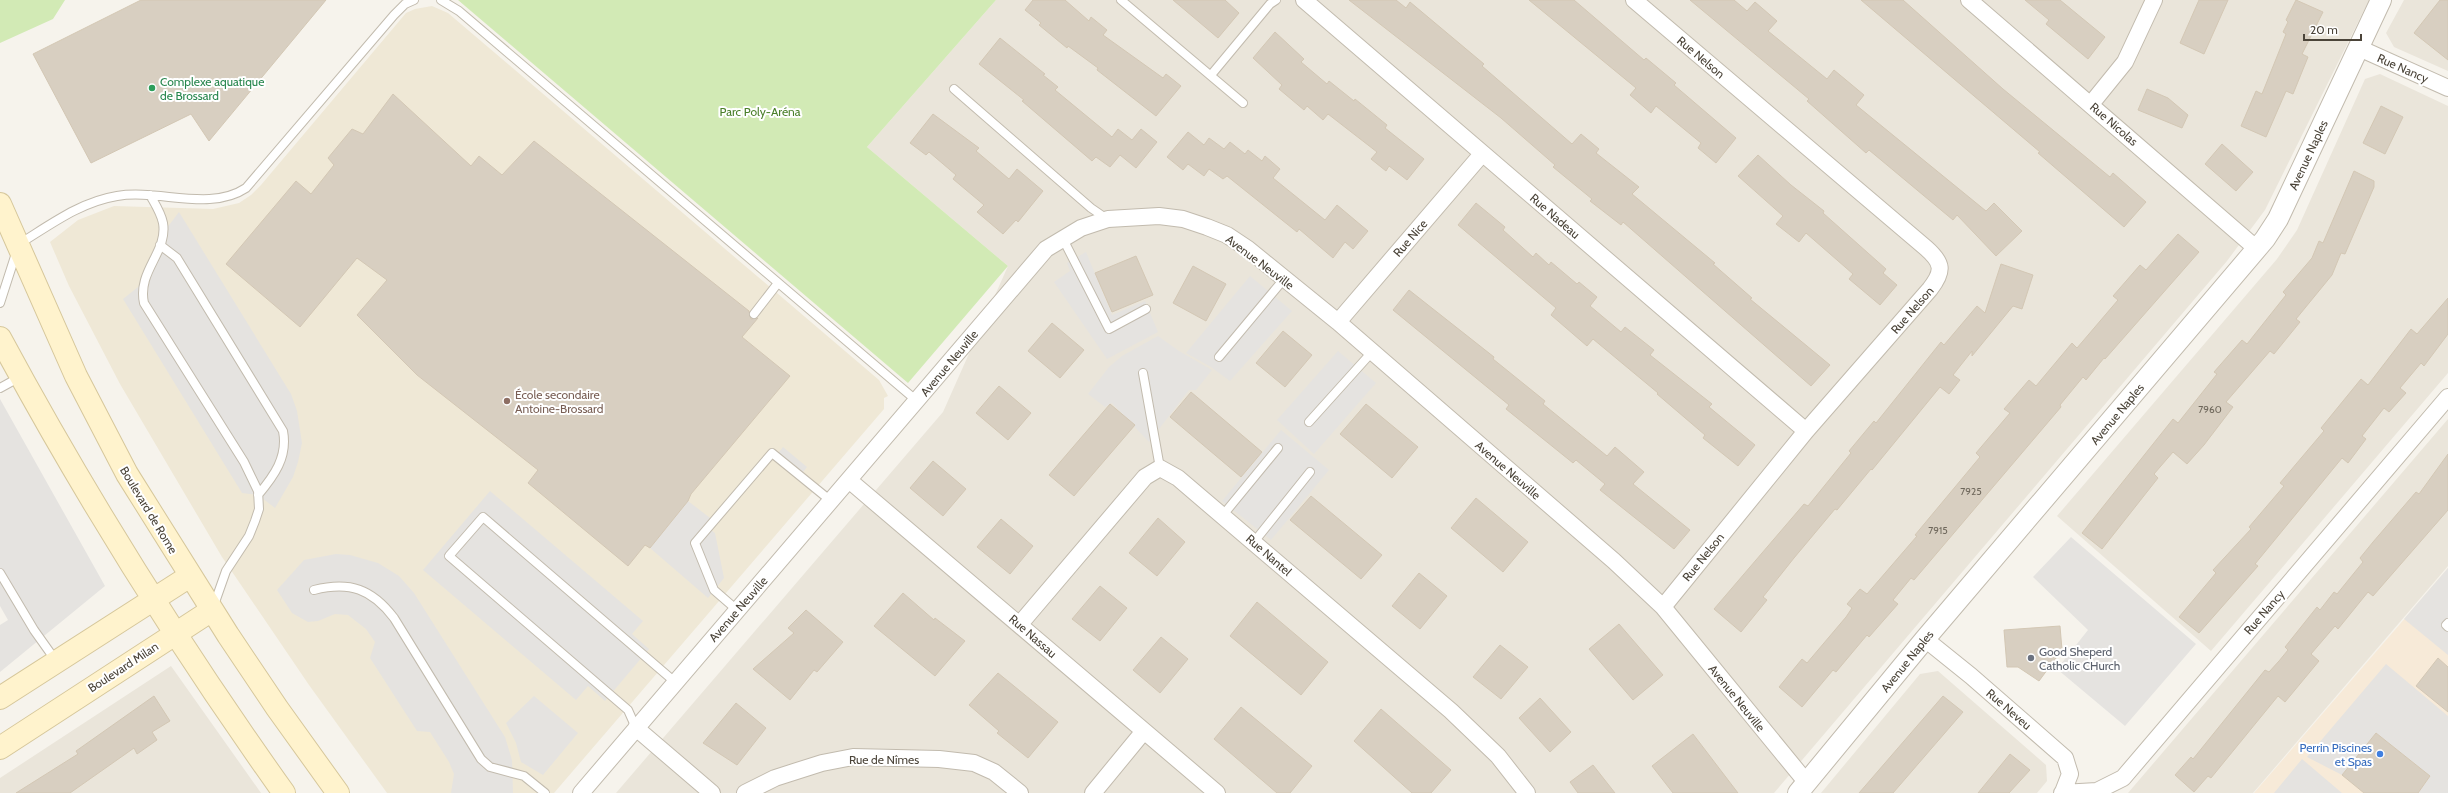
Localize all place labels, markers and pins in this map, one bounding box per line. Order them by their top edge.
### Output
place label: Complexe aquatique de Brossard [160,74,264,103]
marker: Complexe aquatique de Brossard [147,83,157,93]
place label: École secondaire Antoine-Brossard [515,387,603,416]
marker: École secondaire Antoine-Brossard [502,396,512,406]
place label: Good Sheperd Catholic CHurch [2039,644,2120,673]
marker: Good Sheperd Catholic CHurch [2026,653,2036,663]
place label: Perrin Piscines et Spas [2299,740,2372,769]
marker: Perrin Piscines et Spas [2375,749,2385,759]

